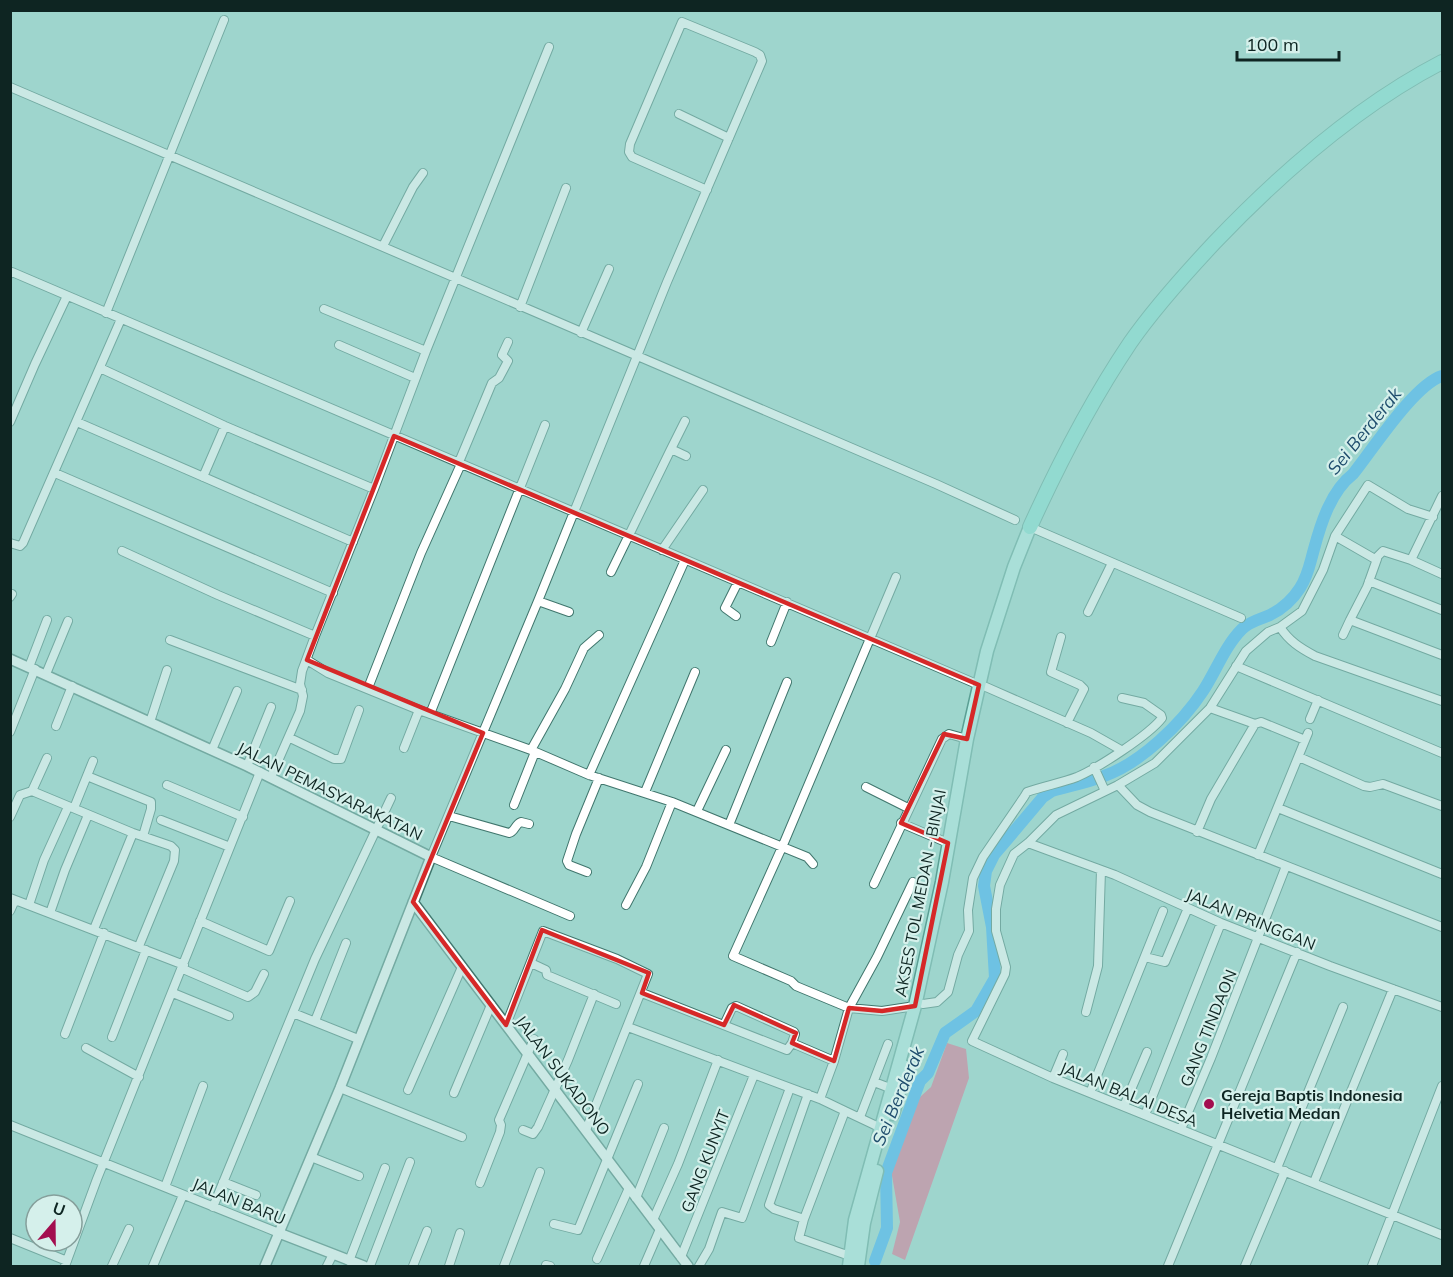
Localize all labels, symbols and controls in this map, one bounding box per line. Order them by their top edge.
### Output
scale bar [1237,24,1339,62]
text: 100 m [1246,33,1299,56]
water label: Sei Berderak [1322,382,1407,479]
street label: JALAN PEMASYARAKATAN [234,737,426,845]
street label: AKSES TOL MEDAN - BINJAI [890,788,950,998]
street label: JALAN PRINGGAN [1183,884,1319,954]
street label: GANG TINDAON [1175,966,1241,1090]
street label: JALAN SUKADONO [511,1011,615,1139]
water label: Sei Berderak [867,1042,929,1149]
street label: JALAN BALAI DESA [1057,1057,1201,1131]
place label: Gereja Baptis Indonesia Helvetia Medan [1221,1085,1403,1123]
marker: Gereja Baptis Indonesia Helvetia Medan [1202,1097,1216,1111]
street label: GANG KUNYIT [676,1106,734,1215]
street label: JALAN BARU [190,1173,288,1229]
north arrow [24,1193,84,1253]
text: U [50,1197,68,1220]

